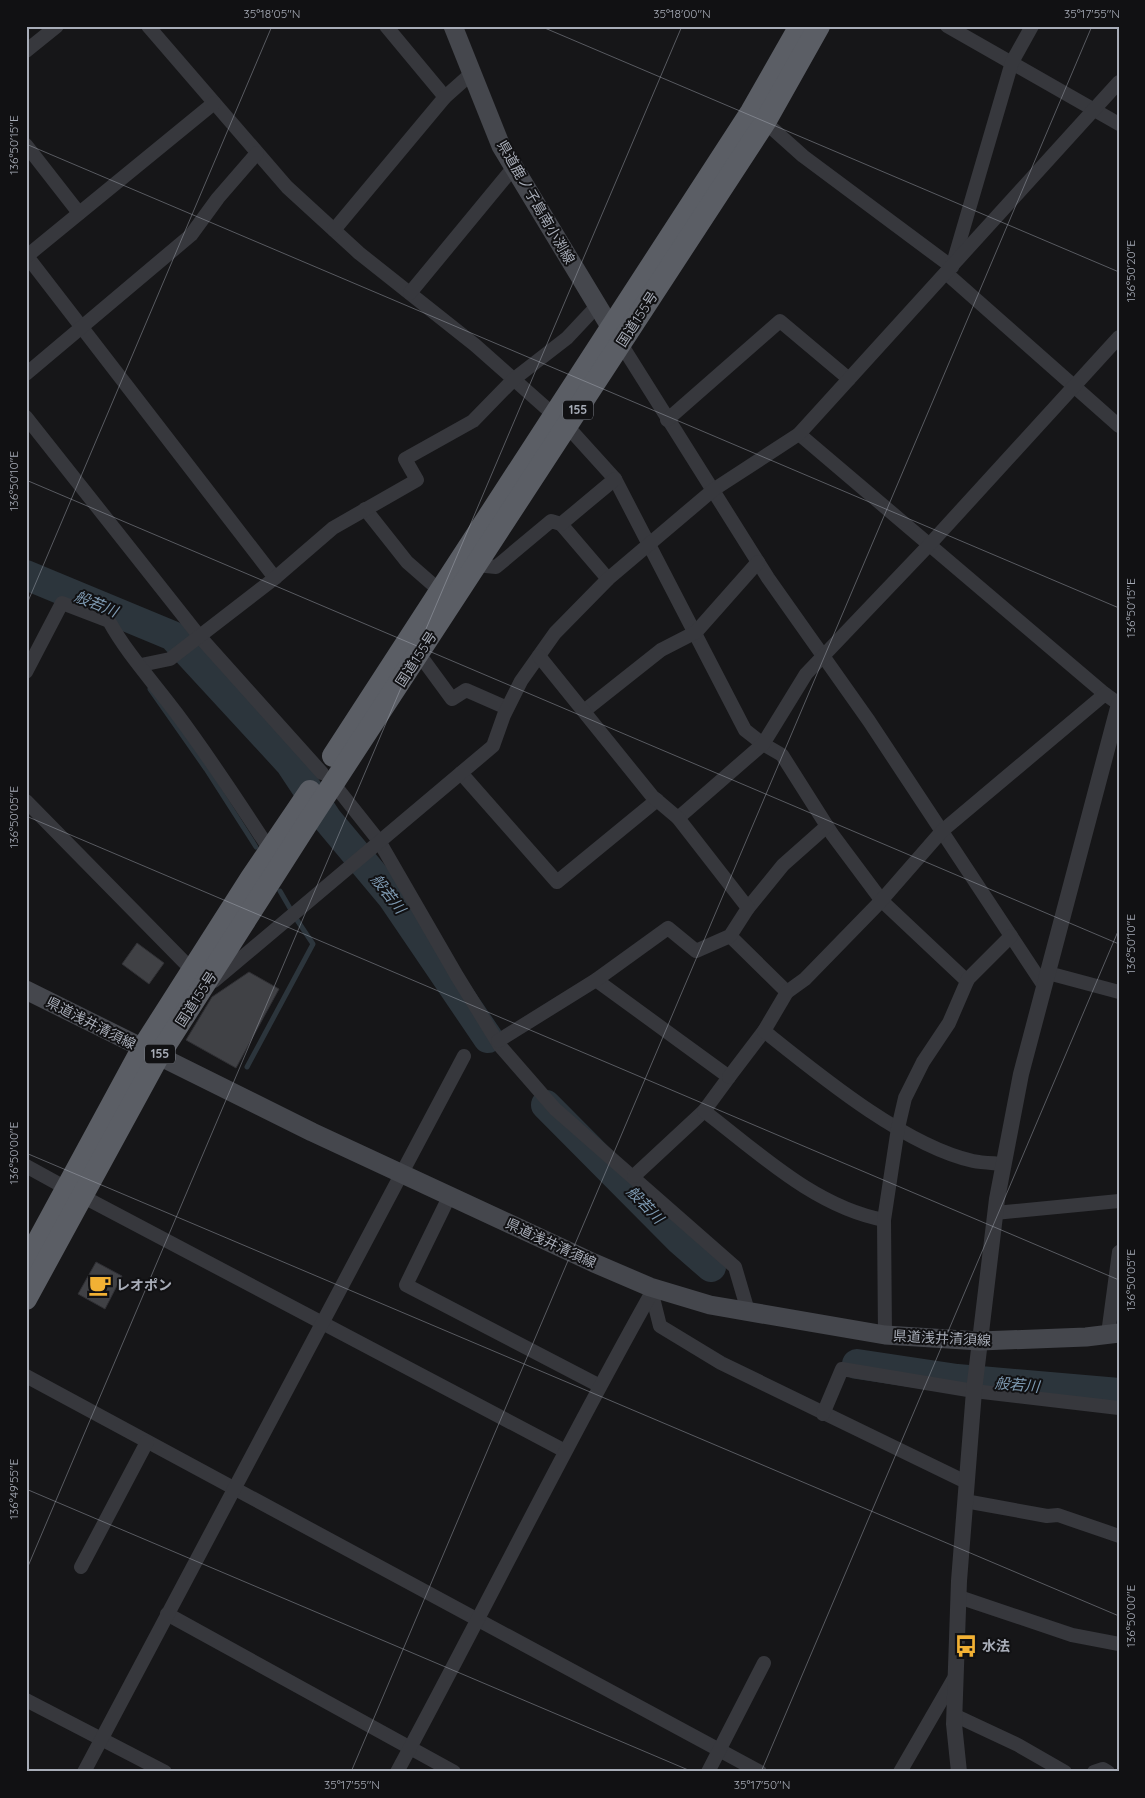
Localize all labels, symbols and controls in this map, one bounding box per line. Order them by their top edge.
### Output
text: 35°18'05"N [243,6,301,21]
text: 35°18'00"N [653,6,711,21]
text: 35°17'55"N [1064,6,1120,21]
text: 136°50'15"E [6,115,21,175]
street label: 県道鹿ノ子島南小渕線 [493,137,579,267]
text: 136°50'20"E [1123,240,1138,302]
street label: 国道155号 [612,288,662,350]
road number: 155 [563,400,593,420]
text: 136°50'10"E [6,451,21,511]
text: 136°50'15"E [1123,578,1138,638]
water label: 般若川 [72,586,122,622]
street label: 国道155号 [391,628,441,690]
text: 136°50'05"E [6,786,21,848]
water label: 般若川 [367,870,411,919]
text: 136°50'10"E [1123,914,1138,974]
street label: 国道155号 [171,968,221,1030]
street label: 県道浅井清須線 [43,993,139,1053]
road number: 155 [145,1044,175,1064]
text: 136°50'00"E [6,1121,21,1184]
water label: 般若川 [623,1182,669,1229]
street label: 県道浅井清須線 [503,1214,599,1272]
text: 136°50'05"E [1123,1249,1138,1311]
cafe icon: レオポン [87,1272,113,1298]
place label: レオポン [116,1276,172,1294]
street label: 県道浅井清須線 [893,1326,991,1350]
water label: 般若川 [994,1373,1042,1396]
text: 136°49'55"E [6,1458,21,1519]
text: 136°50'00"E [1123,1584,1138,1647]
bus stop icon: 水法 [953,1633,979,1659]
place label: 水法 [982,1637,1010,1655]
text: 35°17'55"N [324,1777,380,1792]
text: 35°17'50"N [734,1777,790,1792]

